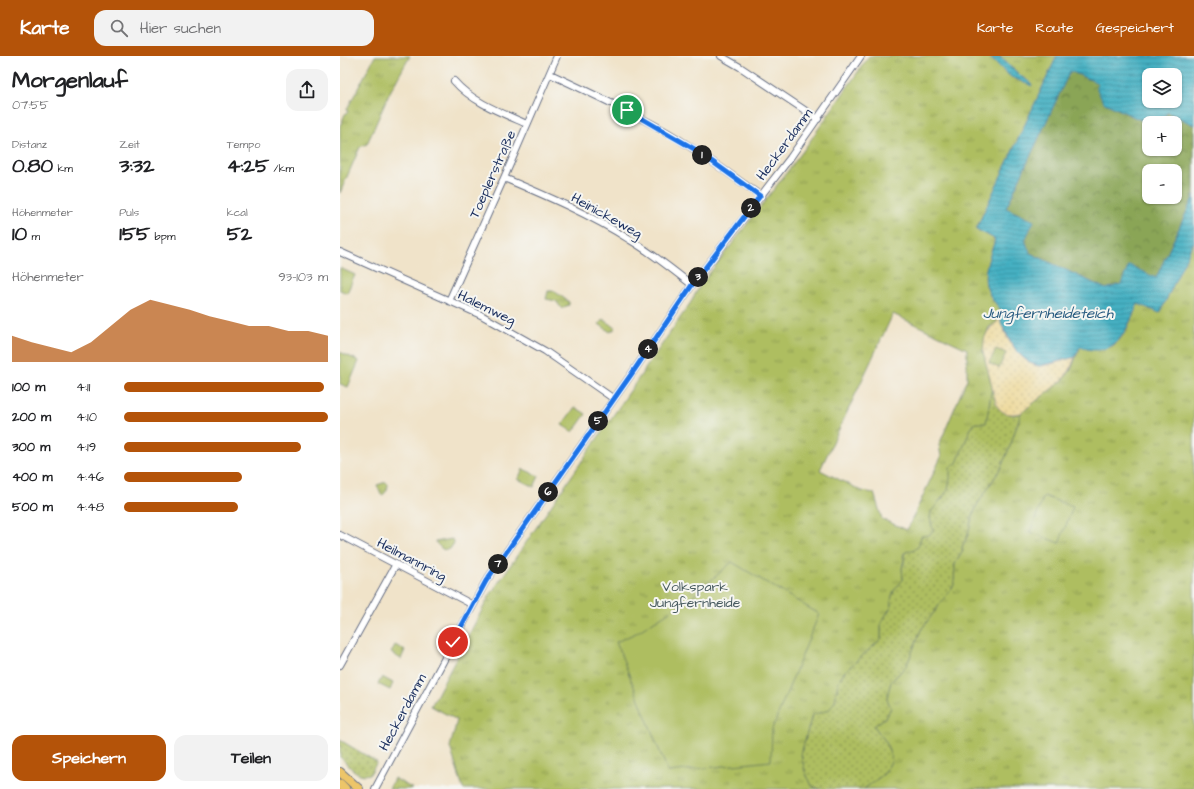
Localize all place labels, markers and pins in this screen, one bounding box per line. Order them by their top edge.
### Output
pin [610,93,644,127]
pin: 1 [692,145,712,165]
pin: 2 [741,198,761,218]
pin: 3 [688,267,708,287]
pin: 4 [638,339,658,359]
pin: 5 [588,411,608,431]
pin: 6 [538,482,558,502]
pin: 7 [488,554,508,574]
pin [436,625,470,659]

